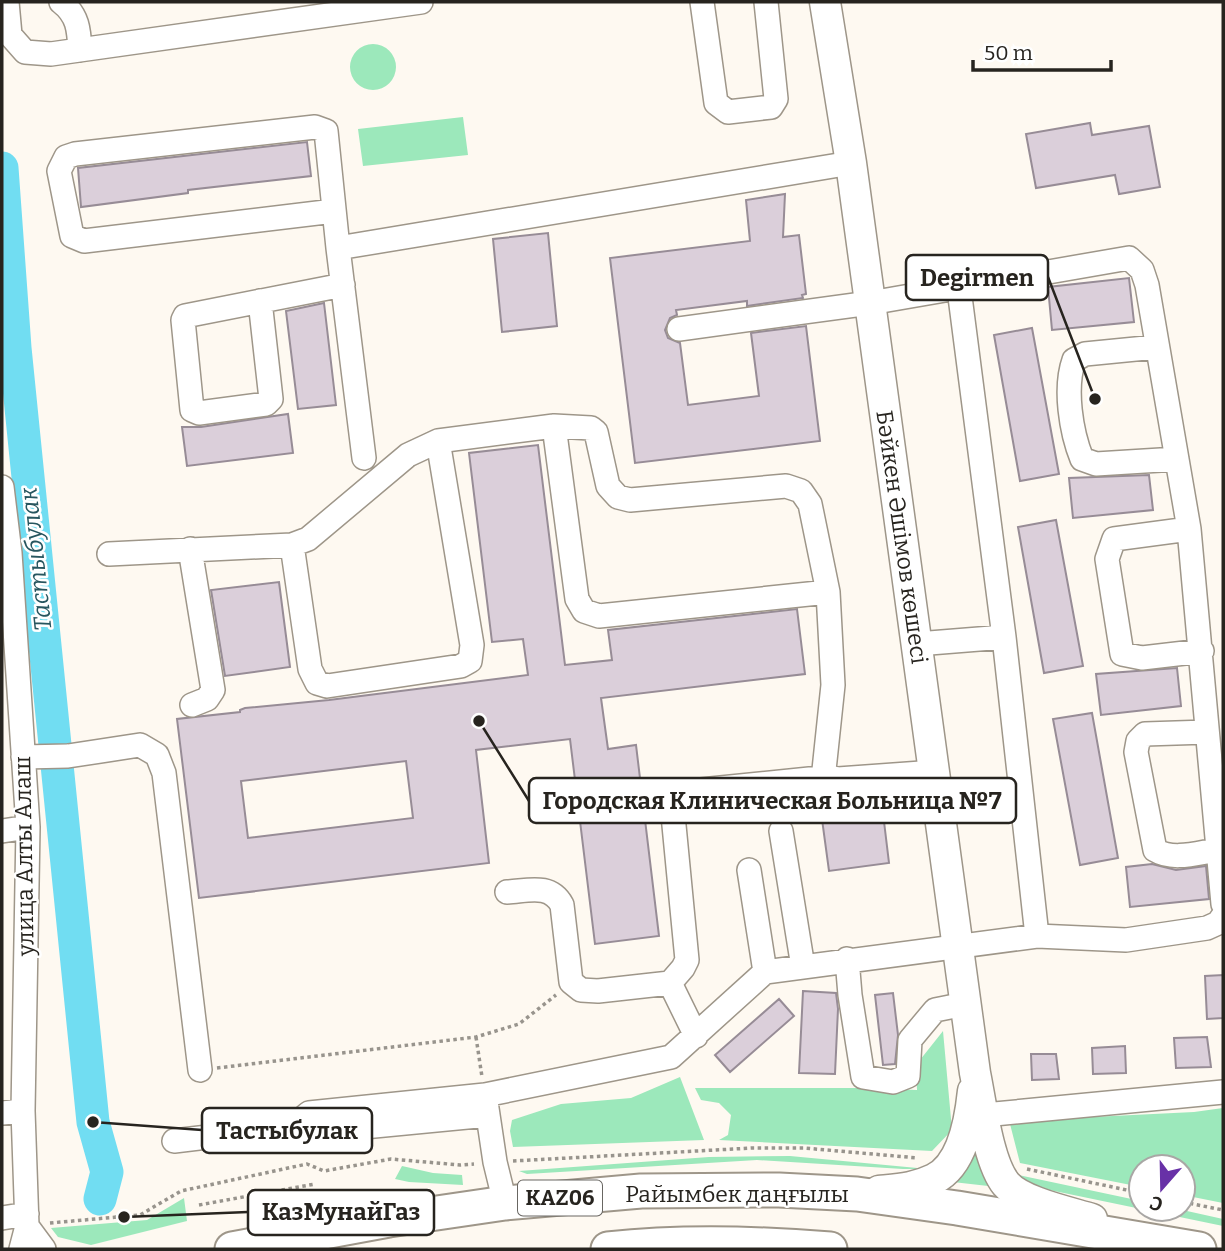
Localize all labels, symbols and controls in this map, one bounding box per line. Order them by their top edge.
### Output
scale bar [973,28,1111,72]
text: 50 m [984,40,1033,66]
callout: Degirmen [906,255,1048,300]
text: Degirmen [920,264,1035,292]
street label: Бәйкен Әшімов көшесі [870,408,934,666]
water label: Тастыбулак [14,485,57,632]
street label: улица Алты Алаш [8,756,40,957]
callout: Городская Клиническая Больница №7 [529,778,1016,823]
text: Городская Клиническая Больница №7 [542,787,1002,815]
callout: Тастыбулак [202,1108,372,1153]
text: Тастыбулак [216,1117,358,1145]
north arrow [1127,1153,1197,1223]
road number: KАZ06 [518,1180,602,1216]
street label: Райымбек даңғылы [625,1180,849,1208]
callout: КазМунайГаз [248,1190,434,1235]
text: С [1147,1191,1166,1216]
text: КазМунайГаз [262,1198,420,1226]

